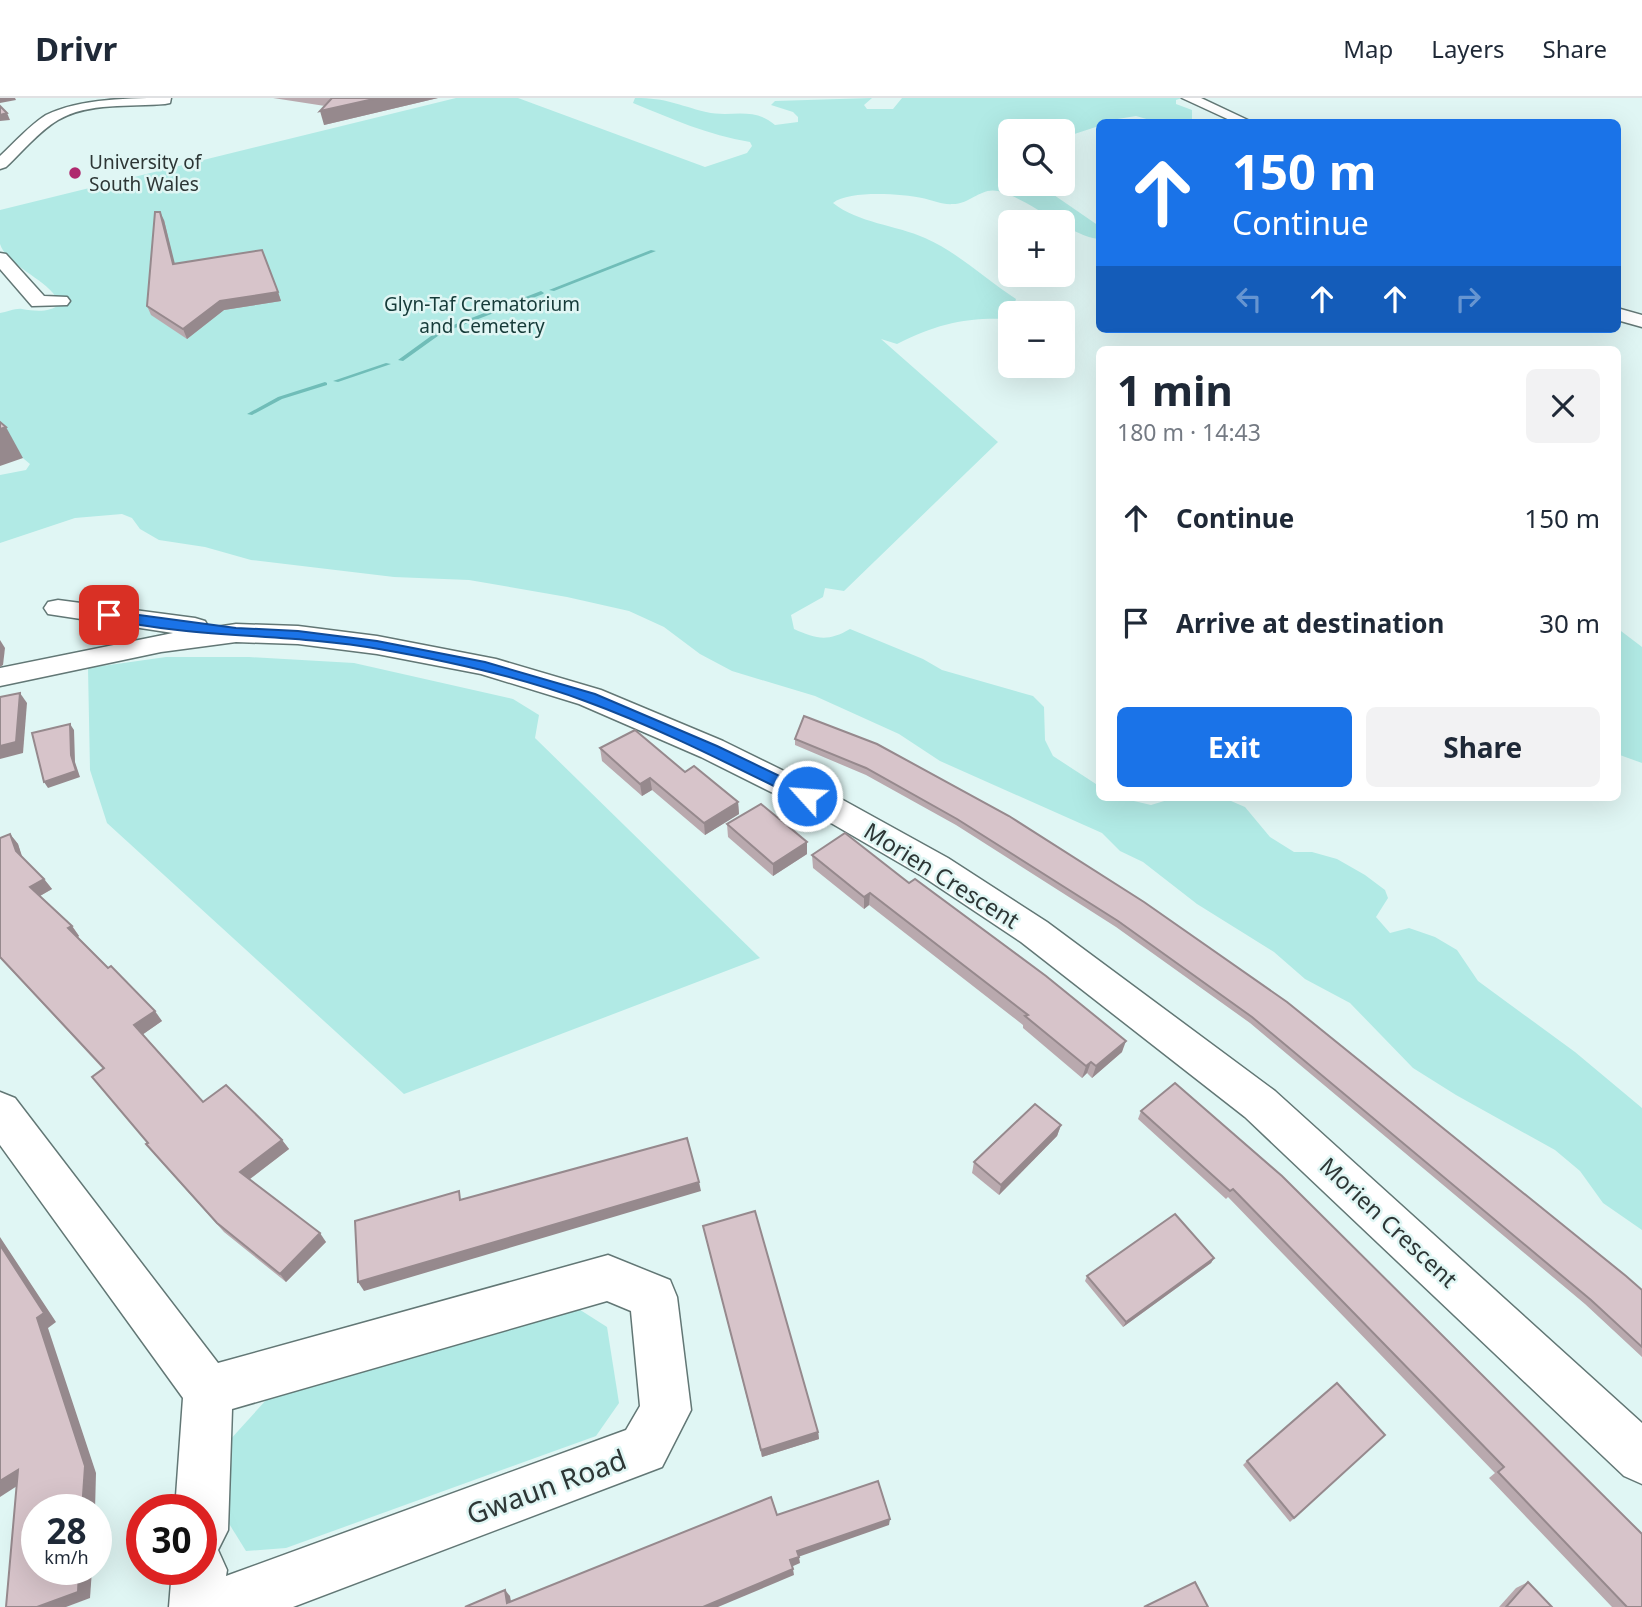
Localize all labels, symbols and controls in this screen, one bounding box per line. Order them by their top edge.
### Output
text: Drivr [35,26,117,71]
text: Map [1343,32,1393,65]
text: Layers [1431,32,1505,65]
text: Share [1543,32,1607,65]
map controls [998,119,1075,378]
button: search [998,119,1075,196]
text: 150 m [1232,138,1377,204]
icon: ahead [1117,147,1208,238]
place label: University of South Wales [89,149,203,197]
marker: University of South Wales [67,165,83,181]
text: Continue [1232,201,1369,244]
button: + [998,210,1075,287]
icon: left [1230,280,1268,318]
icon: ahead [1303,280,1341,318]
icon: ahead [1376,280,1414,318]
icon: right [1449,280,1487,318]
park label: Glyn-Taf Crematorium and Cemetery [384,291,580,339]
button: − [998,301,1075,378]
text: 1 min [1117,361,1233,418]
button: close [1526,369,1600,443]
text: 180 m · 14:43 [1117,416,1261,448]
icon: ahead [1117,499,1155,537]
text: Continue [1176,500,1294,536]
text: 150 m [1524,500,1600,536]
pin [79,585,139,645]
icon: arrive [90,596,128,634]
icon: arrive [1117,604,1155,642]
text: Arrive at destination [1176,605,1445,641]
text: 30 m [1539,605,1600,641]
button: Exit [1117,707,1352,787]
button: Share [1366,707,1600,787]
position arrow [770,759,844,833]
street label: Morien Crescent [858,814,1026,936]
street label: Morien Crescent [1313,1150,1465,1294]
street label: Gwaun Road [461,1440,631,1532]
speed limit sign: 30 [126,1494,217,1585]
text: 28 [46,1507,87,1554]
text: km/h [44,1545,89,1569]

